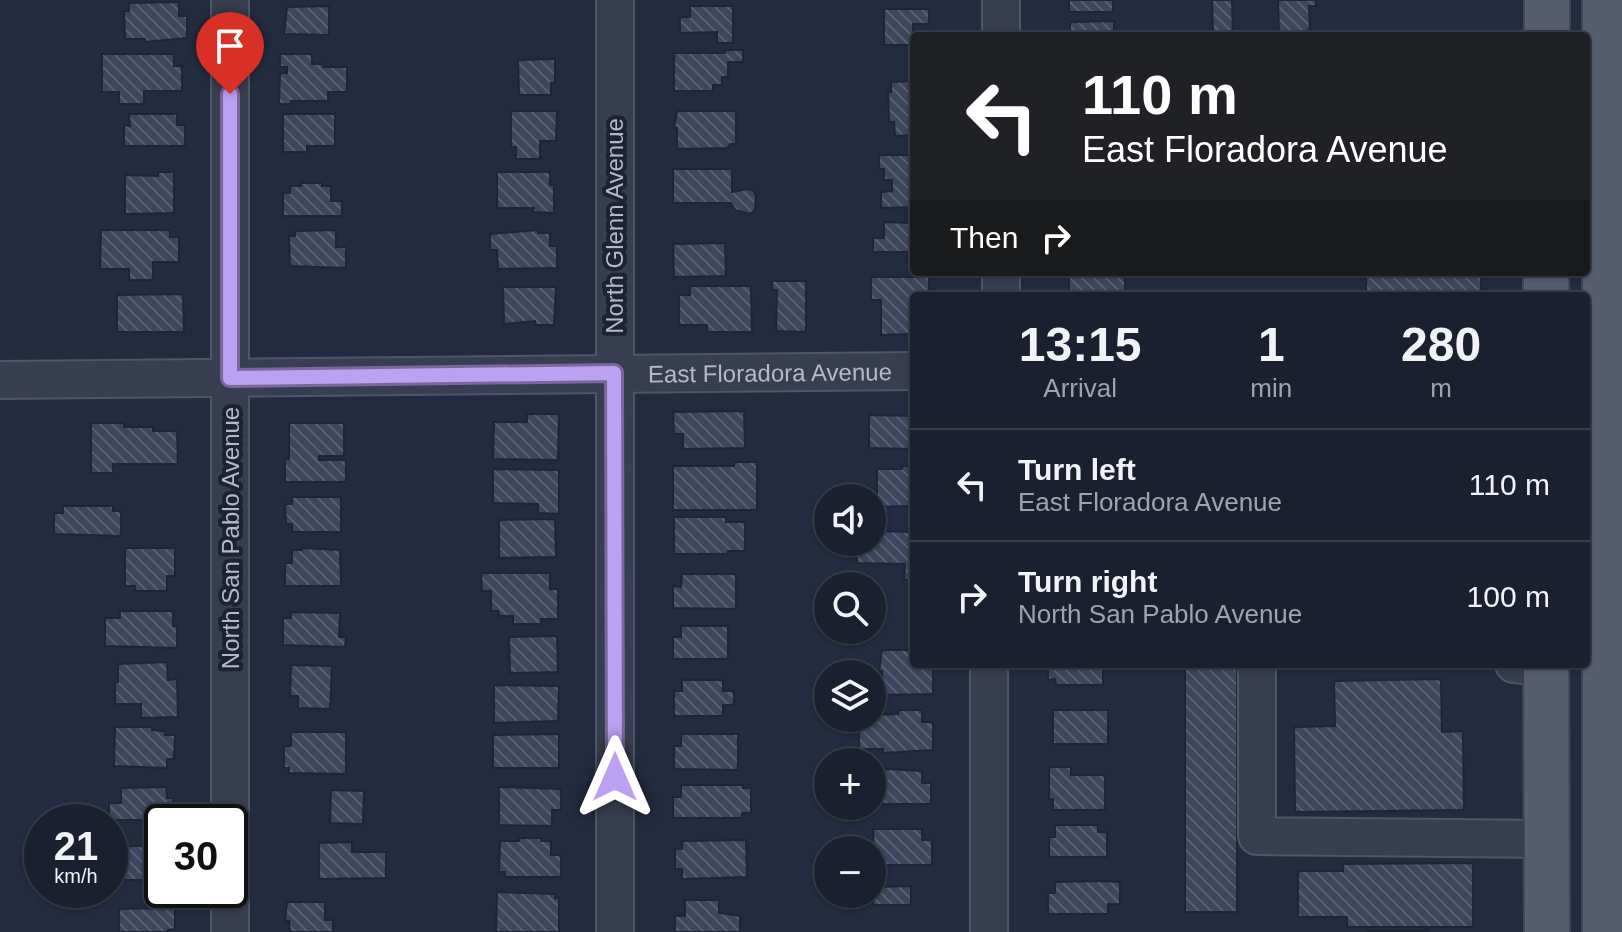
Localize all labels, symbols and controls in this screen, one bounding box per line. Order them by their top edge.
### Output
pin [196,12,264,94]
icon: arrive [208,24,252,68]
text: 110 m [1082,63,1238,126]
icon: left [950,64,1054,168]
street label: North Glenn Avenue [601,118,628,334]
text: East Floradora Avenue [1082,129,1448,170]
icon: right [1034,216,1078,260]
text: Then [950,221,1018,254]
text: 13:15 [1019,318,1142,371]
text: 1 [1258,318,1285,371]
text: 280 [1401,318,1481,371]
street label: East Floradora Avenue [648,358,892,387]
text: Arrival [1043,373,1117,403]
text: min [1250,373,1292,403]
text: m [1430,373,1452,403]
street label: North San Pablo Avenue [217,407,244,669]
text: Turn left [1018,453,1136,486]
icon: left [950,463,994,507]
text: 110 m [1469,468,1550,501]
map controls [814,484,886,908]
button: sound [814,484,886,556]
text: East Floradora Avenue [1018,487,1282,517]
text: Turn right [1018,565,1157,598]
button: search [814,572,886,644]
icon: right [950,575,994,619]
text: 100 m [1467,580,1550,613]
text: North San Pablo Avenue [1018,599,1302,629]
button: layers [814,660,886,732]
position arrow [573,735,657,819]
button: + [814,748,886,820]
speed limit sign: 30 [144,804,248,908]
text: 21 [54,824,98,868]
button: − [814,836,886,908]
text: km/h [54,865,98,887]

